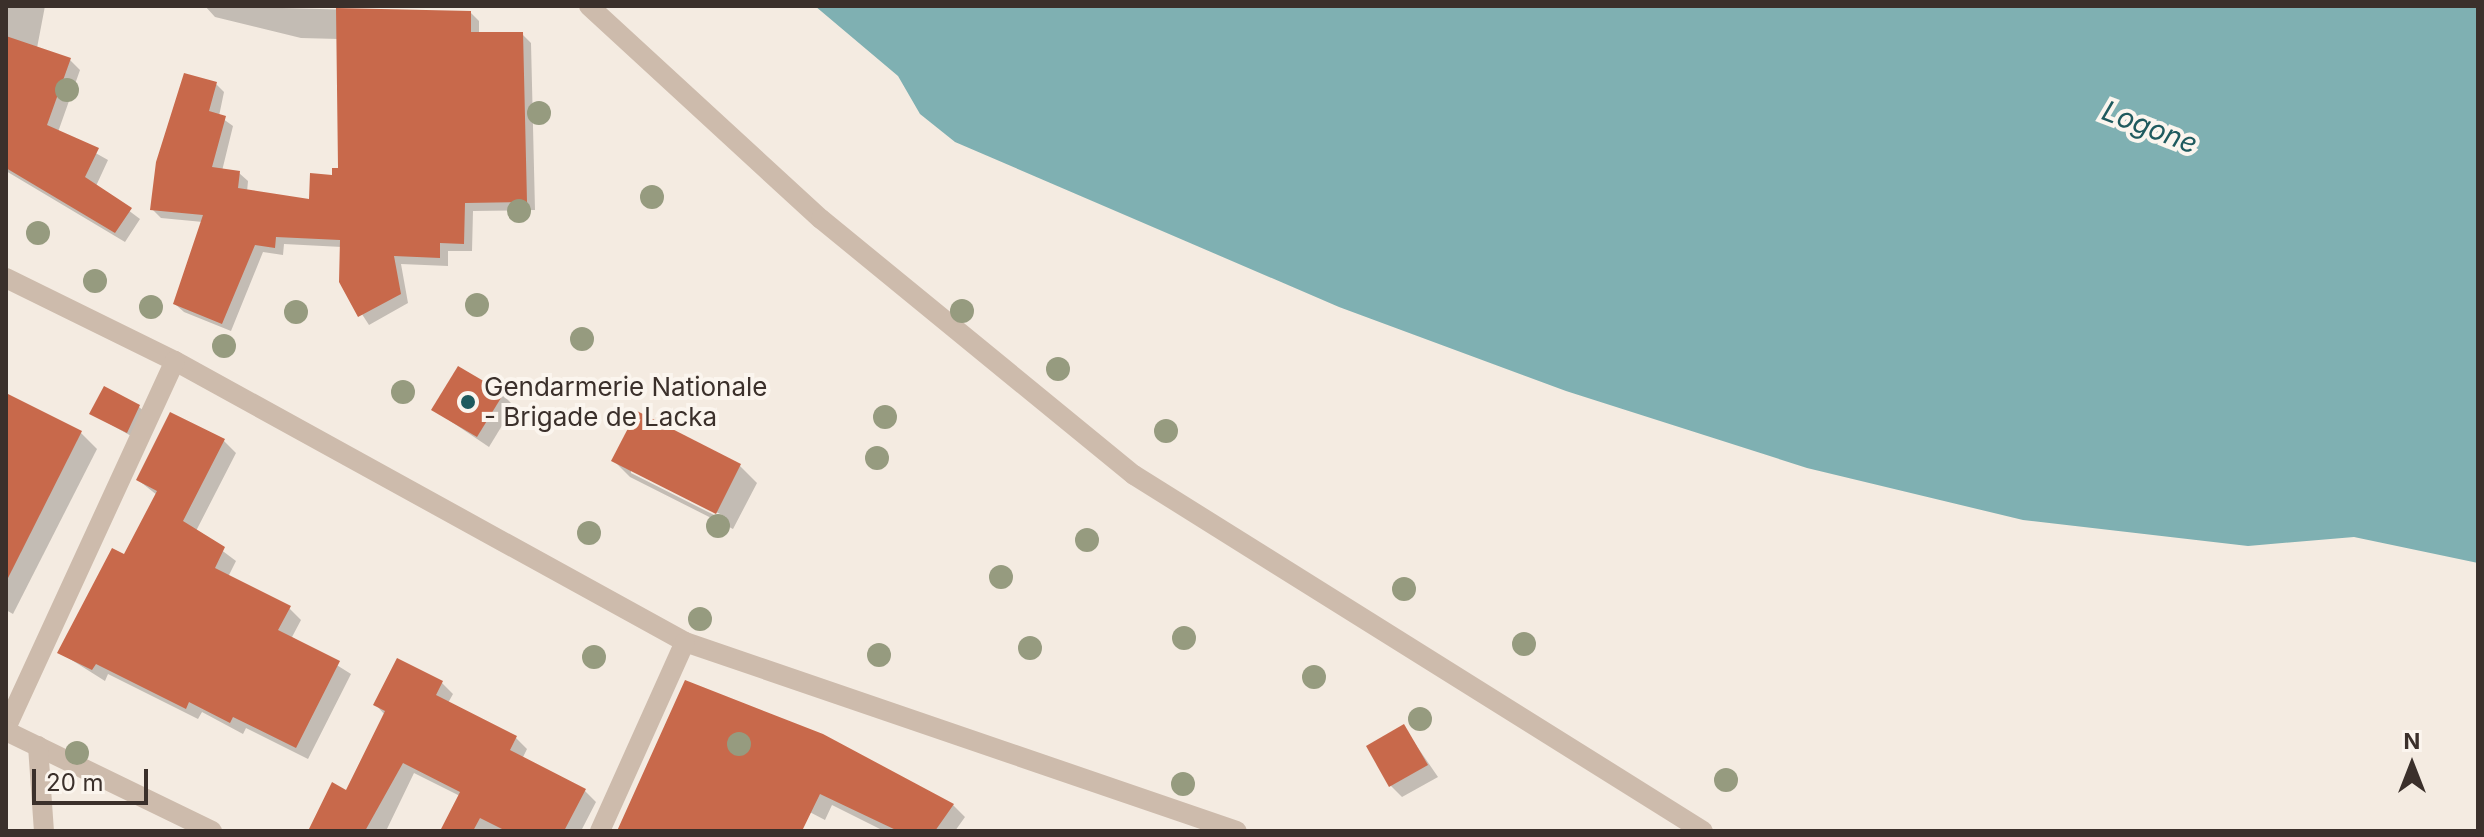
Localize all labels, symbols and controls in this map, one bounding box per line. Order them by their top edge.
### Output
water label: Logone [2098,94,2202,160]
place label: Gendarmerie Nationale - Brigade de Lacka [484,371,768,432]
marker: Gendarmerie Nationale - Brigade de Lacka [459,393,477,411]
north arrow [2372,725,2452,805]
text: N [2404,728,2420,754]
scale bar [36,753,152,803]
text: 20 m [46,768,104,797]

